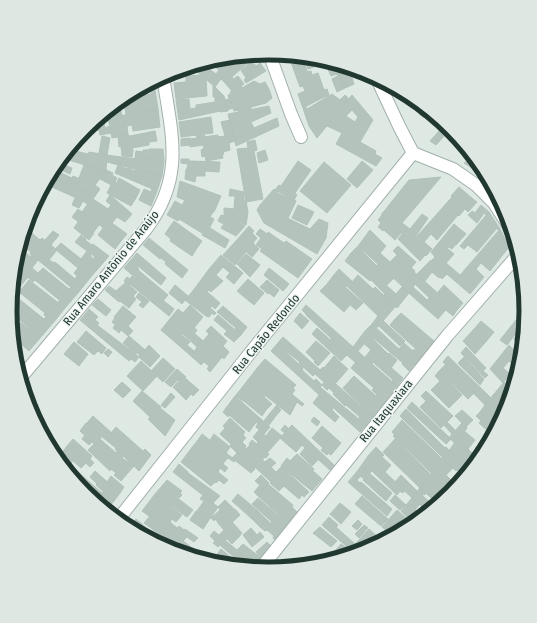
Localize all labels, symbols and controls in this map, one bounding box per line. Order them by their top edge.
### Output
street label: Rua Amaro Antônio de Araújo [60,208,162,328]
street label: Rua Capão Redondo [229,291,303,377]
street label: Rua Itaquaxiara [356,377,416,445]

